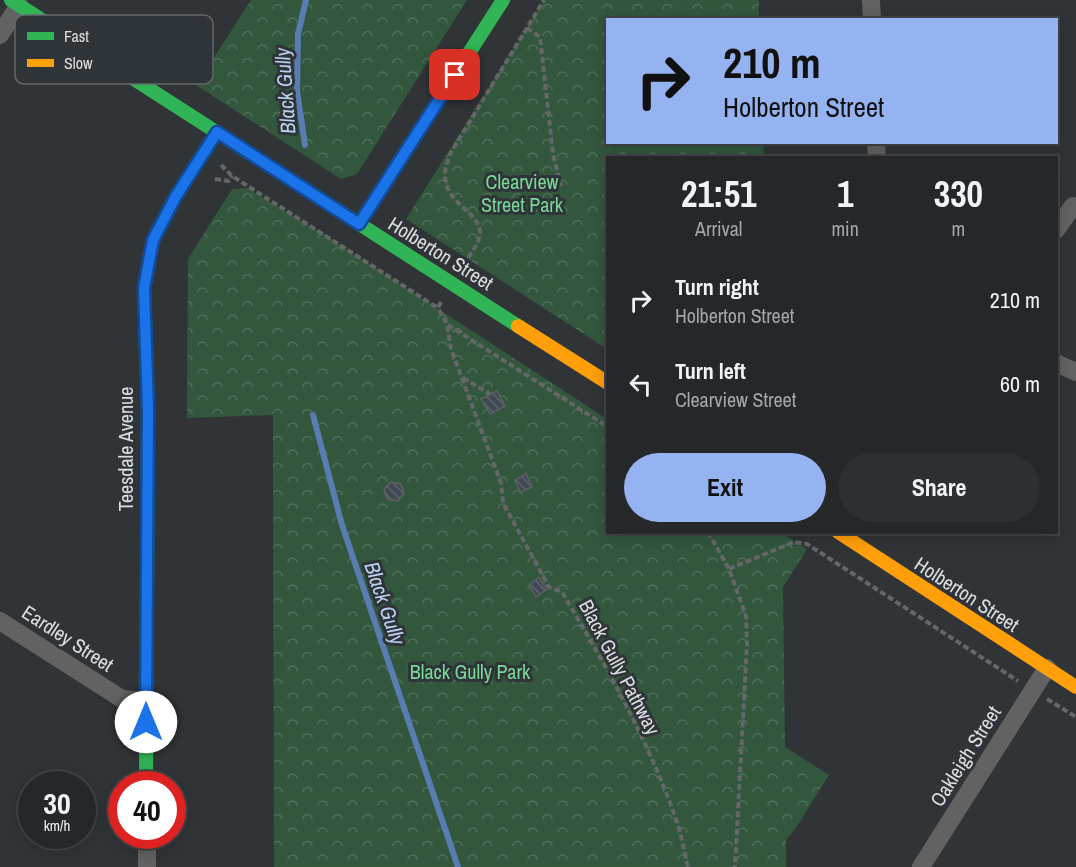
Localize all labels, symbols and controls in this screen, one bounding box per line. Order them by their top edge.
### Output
legend [15,15,213,84]
text: Fast [64,25,89,47]
text: 210 m [723,35,821,91]
icon: right [624,42,702,120]
water label: Black Gully [267,46,302,135]
pin [429,49,480,100]
text: Slow [64,52,93,74]
icon: arrive [438,58,471,91]
text: Holberton Street [723,89,884,125]
park label: Clearview Street Park [481,168,564,218]
text: 21:51 [681,170,756,218]
text: 1 [837,170,853,218]
text: 330 [934,170,983,218]
street label: Holberton Street [383,210,499,296]
text: Arrival [695,215,742,242]
text: min [831,215,859,242]
text: m [952,215,965,242]
text: Turn right [675,272,759,302]
icon: right [624,284,657,317]
text: 210 m [990,285,1040,315]
text: Holberton Street [675,302,794,329]
text: Turn left [675,356,746,386]
icon: left [624,368,657,401]
text: 60 m [1000,369,1040,399]
text: Clearview Street [675,386,796,413]
street label: Teesdale Avenue [112,387,139,511]
button: Exit [624,453,826,522]
button: Share [838,453,1040,522]
street label: Holberton Street [910,550,1025,638]
water label: Black Gully [357,558,413,650]
street label: Black Gully Pathway [573,595,667,740]
street label: Eardley Street [17,598,119,678]
park label: Black Gully Park [410,658,531,685]
position arrow [114,690,178,754]
street label: Oakleigh Street [923,700,1007,811]
speed limit sign: 40 [108,771,186,849]
text: 30 [43,783,71,823]
text: km/h [44,815,70,836]

